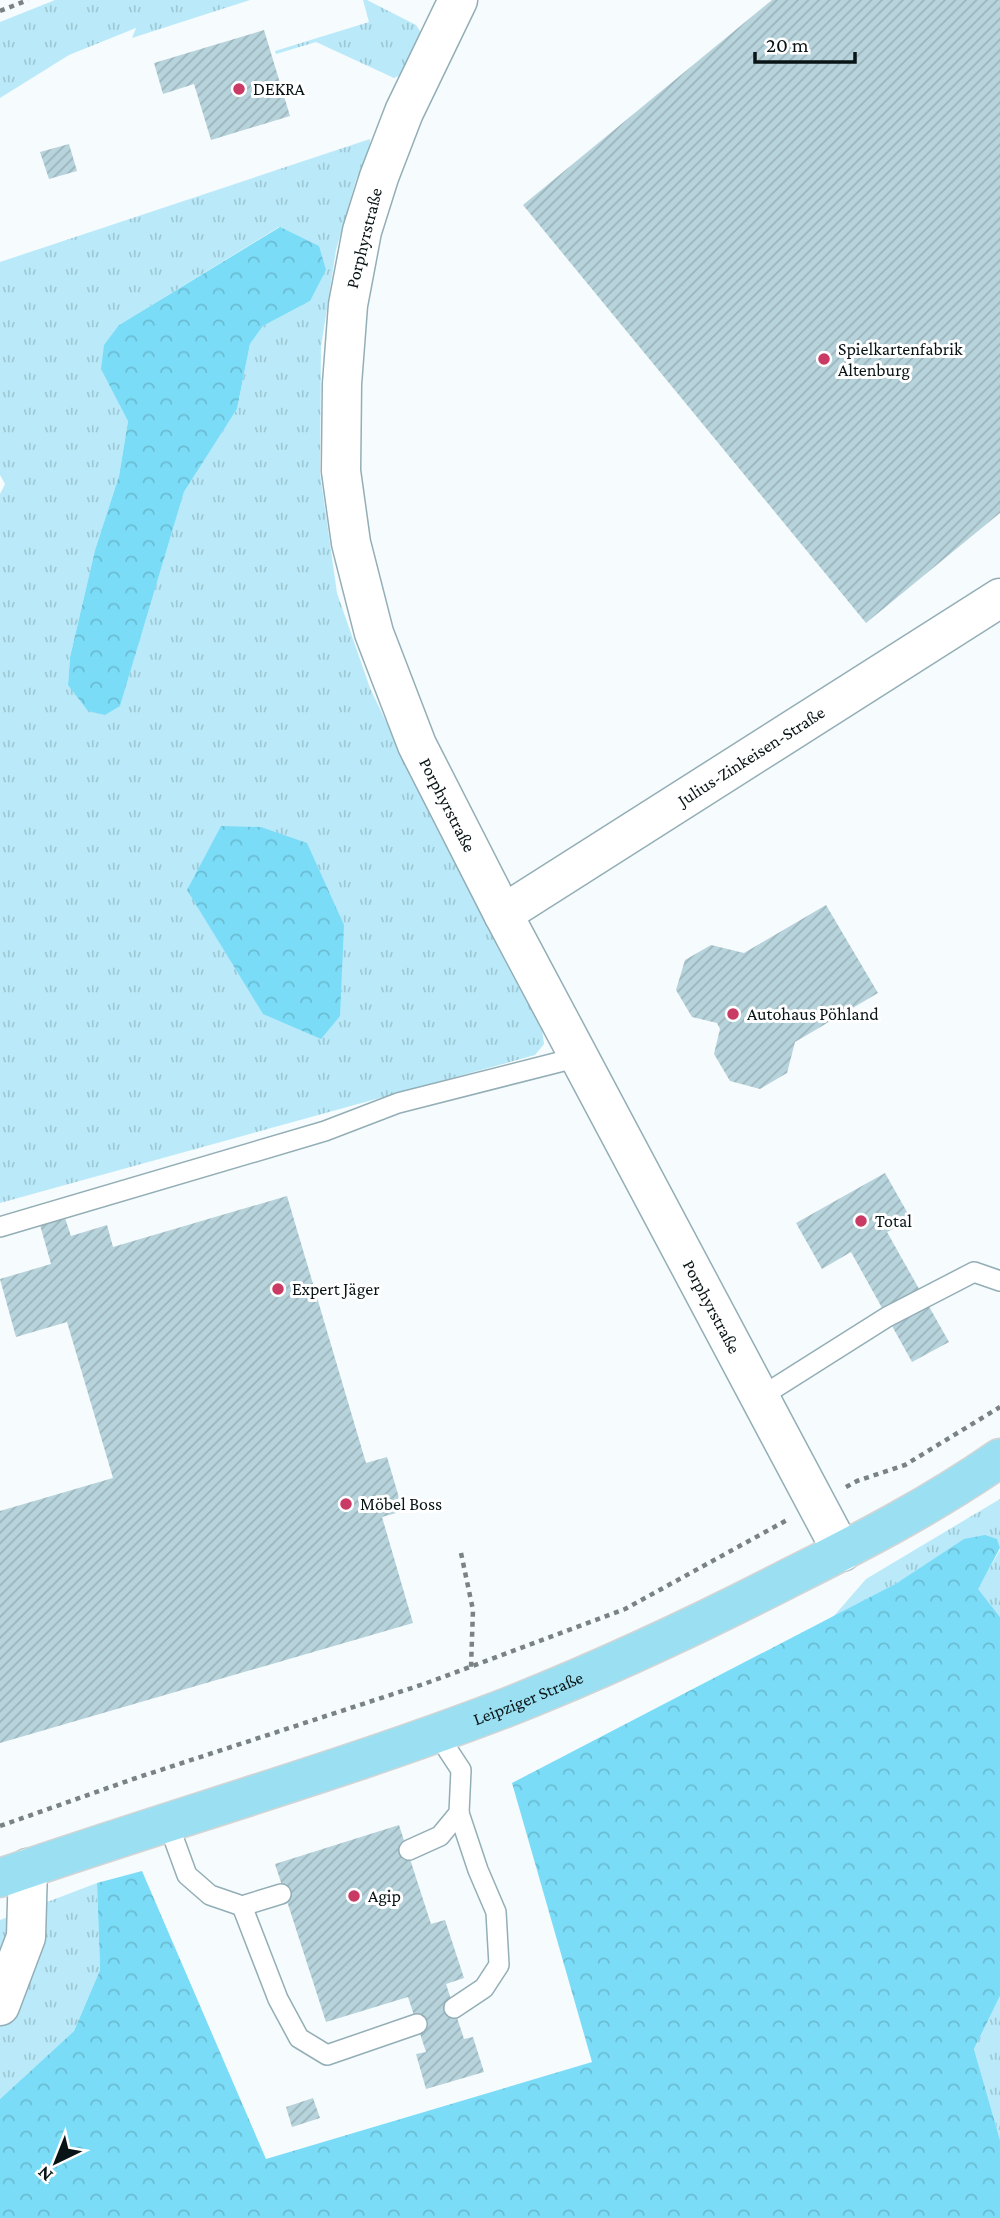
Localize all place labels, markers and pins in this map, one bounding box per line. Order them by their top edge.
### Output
place label: DEKRA [253,79,306,99]
marker: DEKRA [231,81,247,97]
place label: Spielkartenfabrik Altenburg [838,339,963,380]
marker: Spielkartenfabrik Altenburg [816,351,832,367]
place label: Autohaus Pöhland [747,1004,879,1024]
marker: Autohaus Pöhland [725,1006,741,1022]
place label: Total [875,1211,912,1231]
marker: Total [853,1213,869,1229]
place label: Expert Jäger [292,1279,380,1299]
marker: Expert Jäger [270,1281,286,1297]
place label: Möbel Boss [360,1494,442,1514]
marker: Möbel Boss [338,1496,354,1512]
place label: Agip [368,1886,401,1906]
marker: Agip [346,1888,362,1904]

